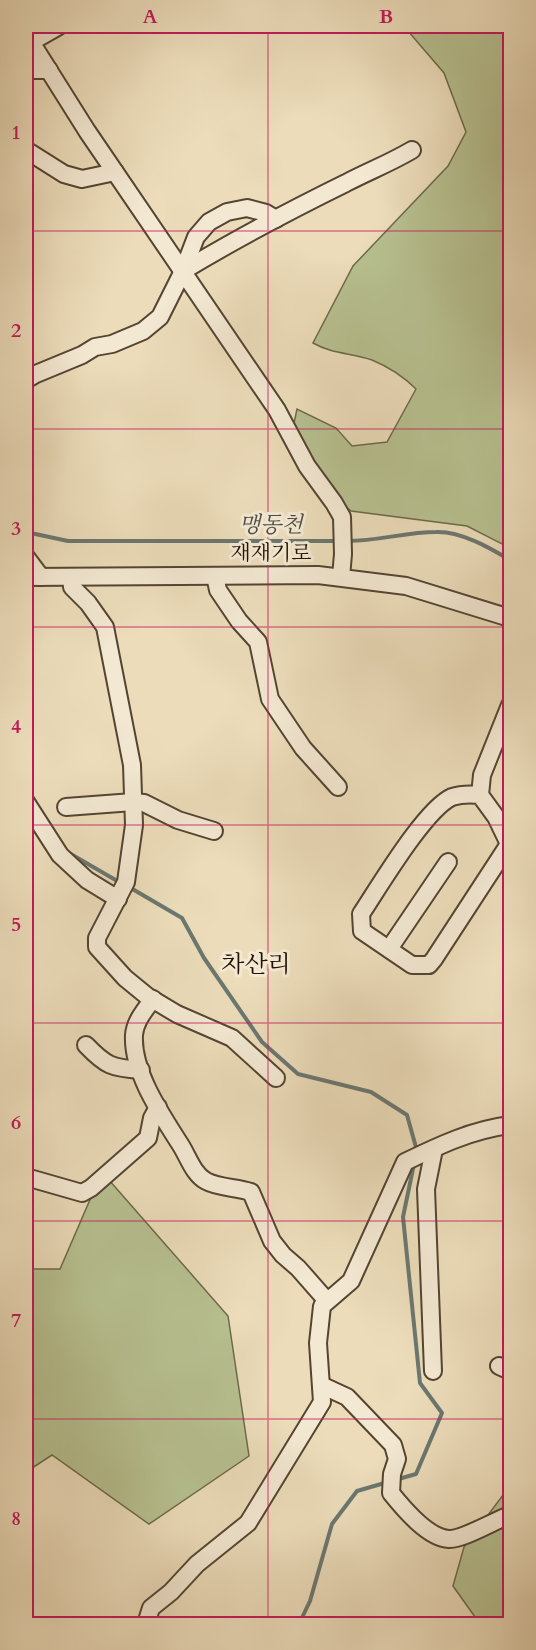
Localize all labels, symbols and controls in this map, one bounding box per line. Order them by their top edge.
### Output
text: A [142,3,158,30]
text: B [379,3,393,30]
text: 1 [11,119,21,146]
text: 2 [11,317,21,344]
water label: 맹동천 [239,510,305,540]
text: 3 [11,515,21,542]
street label: 재재기로 [230,539,312,568]
text: 4 [11,713,21,740]
text: 5 [11,911,21,938]
district label: 차산리 [221,948,291,981]
text: 6 [11,1109,21,1136]
text: 7 [11,1307,21,1334]
text: 8 [11,1505,21,1532]

